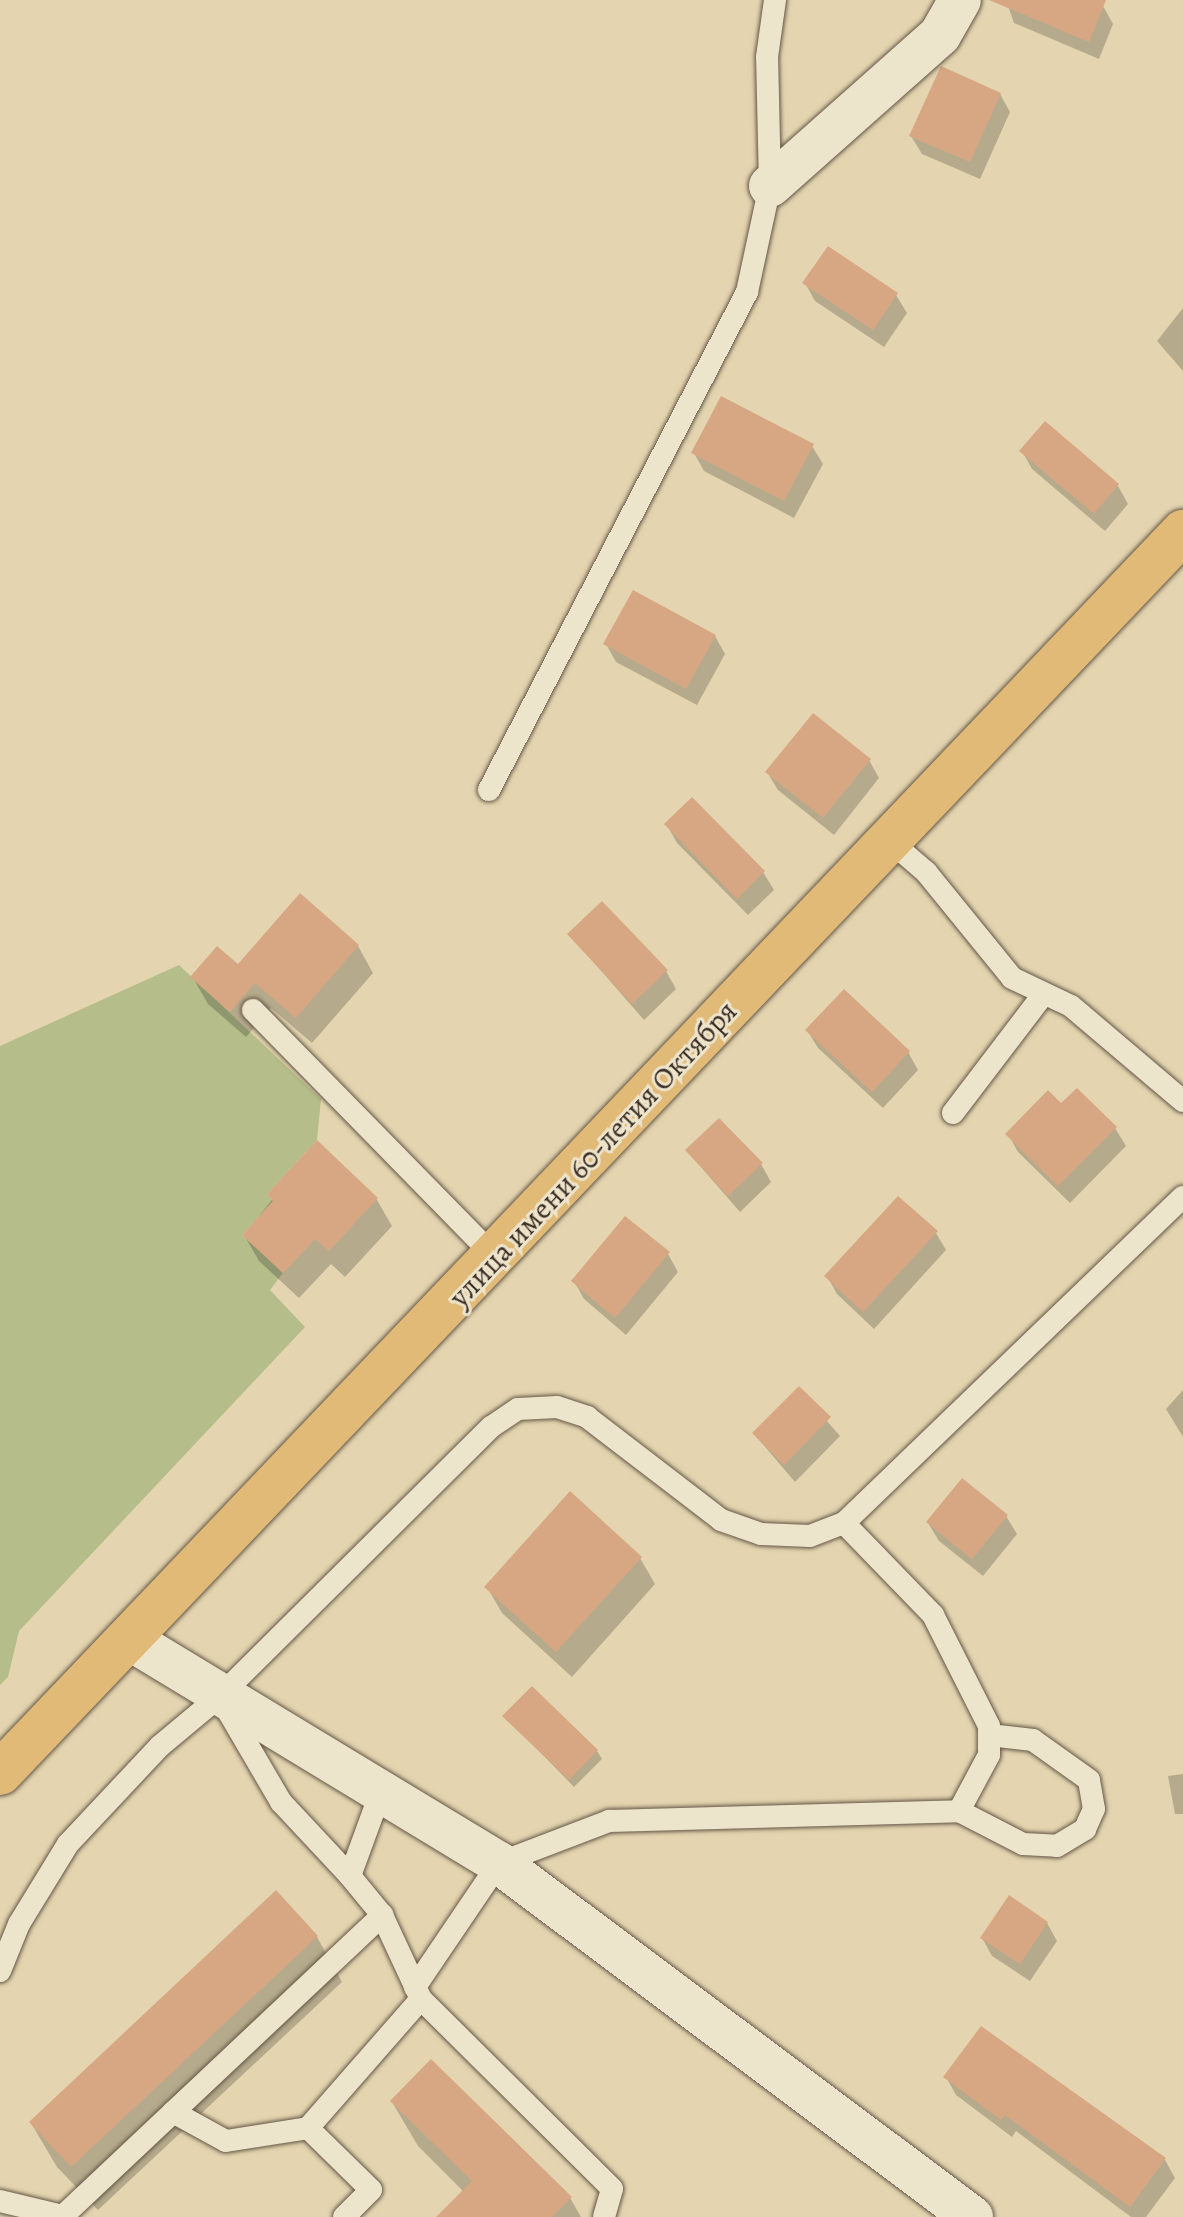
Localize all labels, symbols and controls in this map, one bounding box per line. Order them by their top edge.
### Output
street label: улица имени 60-летия Октября [442,993,744,1315]

